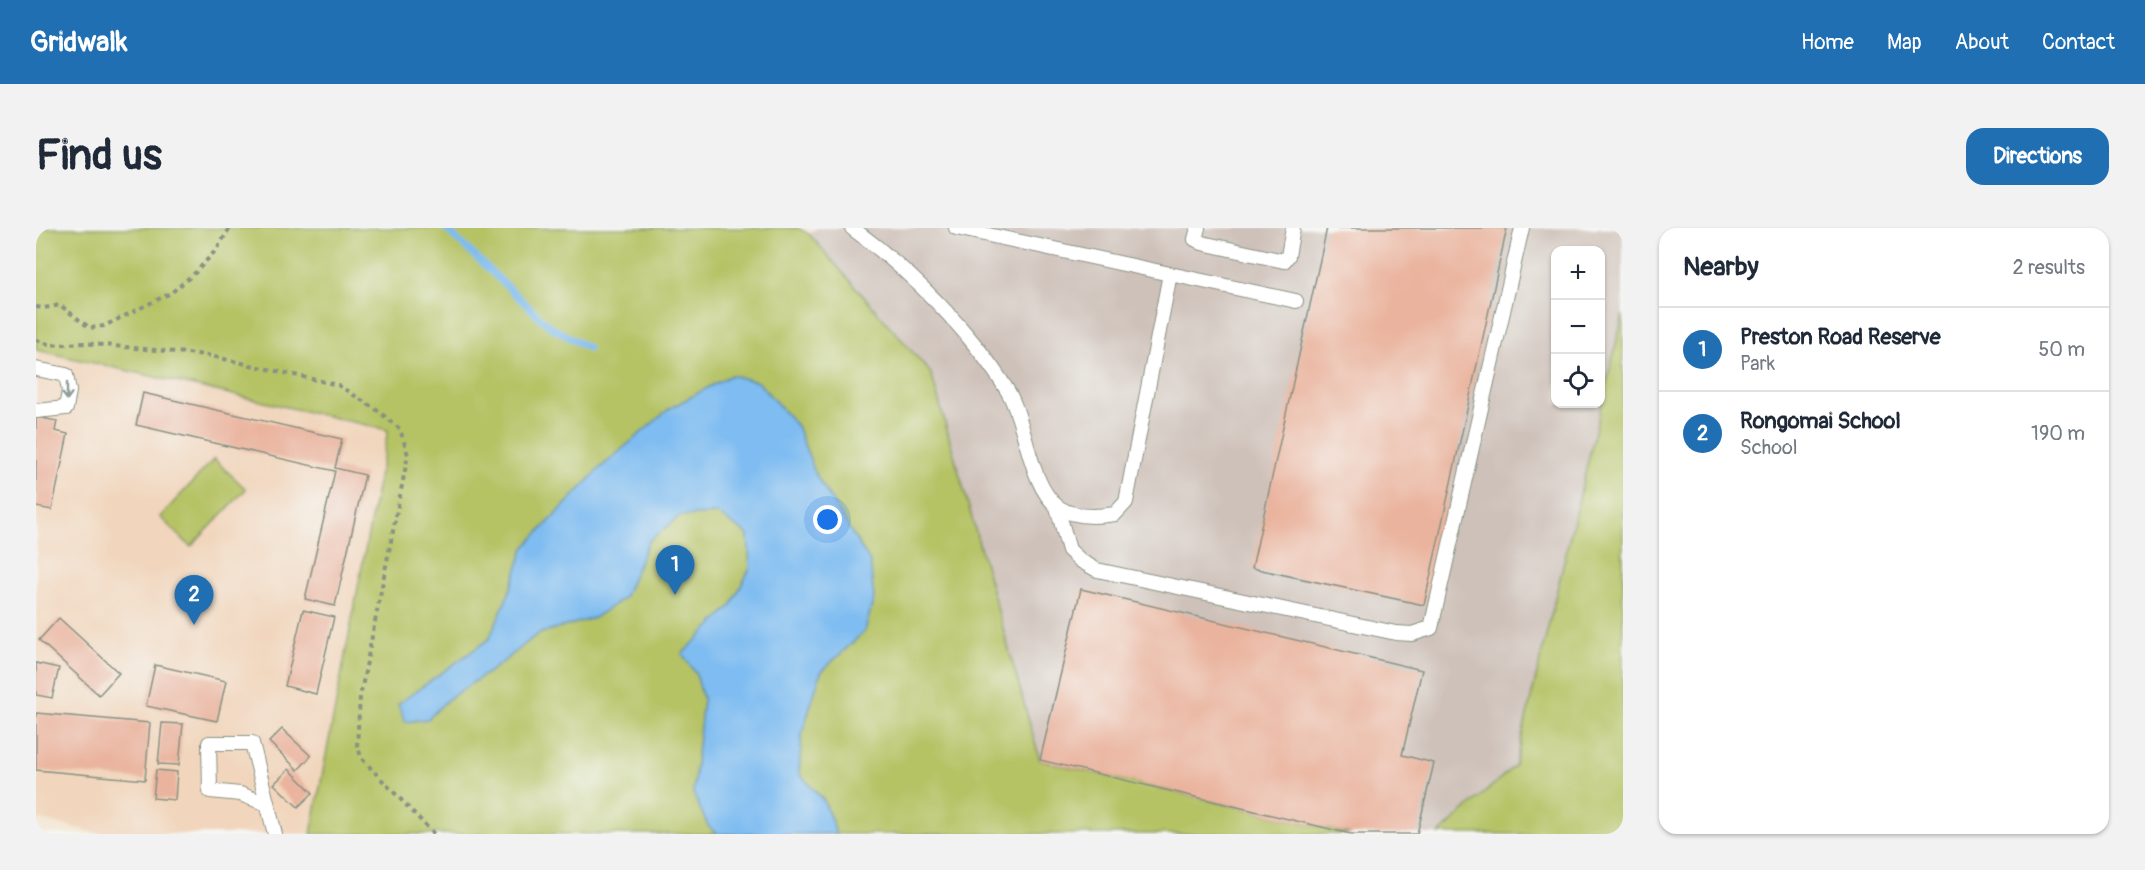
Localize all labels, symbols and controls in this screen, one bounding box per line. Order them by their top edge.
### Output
text: Gridwalk [30,25,128,60]
text: Home [1801,29,1854,56]
text: Map [1887,29,1922,56]
text: About [1955,29,2009,56]
text: Contact [2042,29,2115,56]
button: Directions [1966,128,2109,185]
text: Find us [36,130,162,182]
map controls [1551,246,1605,408]
button: + [1551,246,1605,300]
text: Nearby [1683,251,1759,283]
text: 2 results [2013,255,2085,280]
button: − [1551,300,1605,354]
text: Preston Road Reserve [1740,323,1941,351]
text: 1 [1699,337,1706,362]
text: 50 m [2038,337,2085,362]
text: Park [1740,351,1775,376]
button: locate [1551,354,1605,408]
one-way arrow [61,381,73,401]
text: Rongomai School [1740,407,1901,435]
text: 2 [1697,421,1708,446]
text: 190 m [2031,421,2085,446]
text: School [1740,435,1797,460]
your location [813,505,842,534]
pin: 1 [656,546,694,595]
pin: 2 [174,576,214,625]

